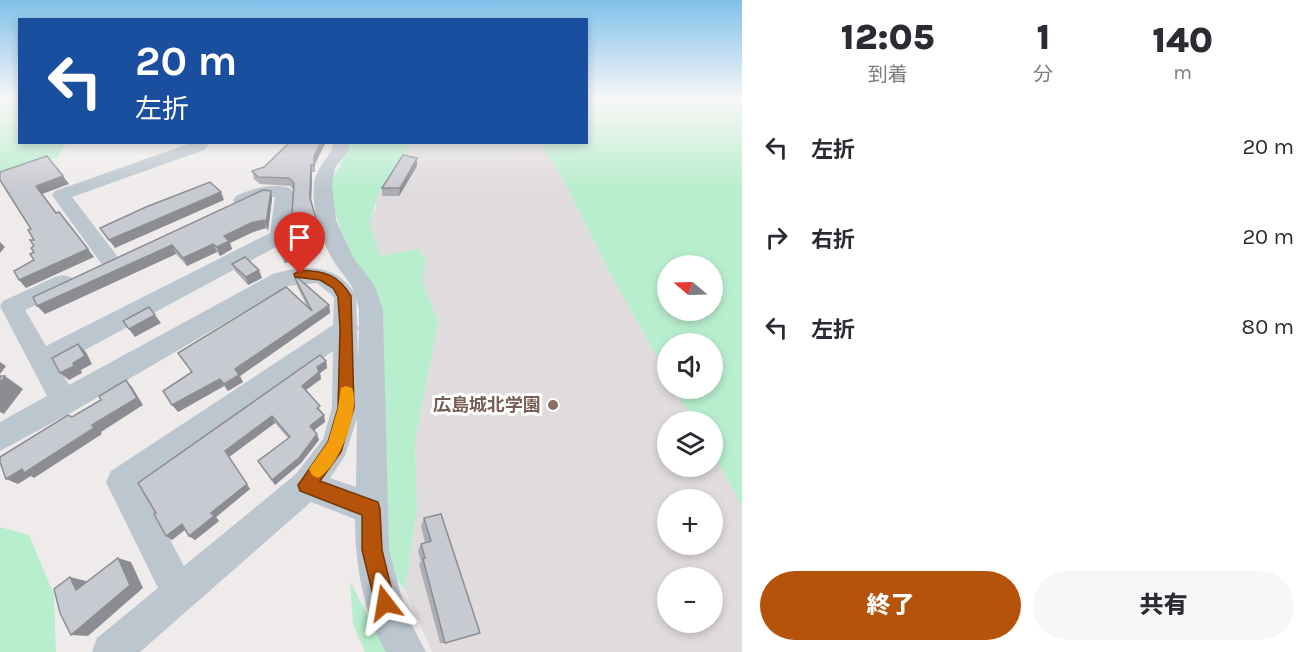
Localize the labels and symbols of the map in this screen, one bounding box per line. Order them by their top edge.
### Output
pin [274,212,325,274]
north arrow [657,255,723,321]
place label: 広島城北学園 [433,394,541,416]
marker: 広島城北学園 [546,398,560,412]
position arrow [353,571,417,635]

